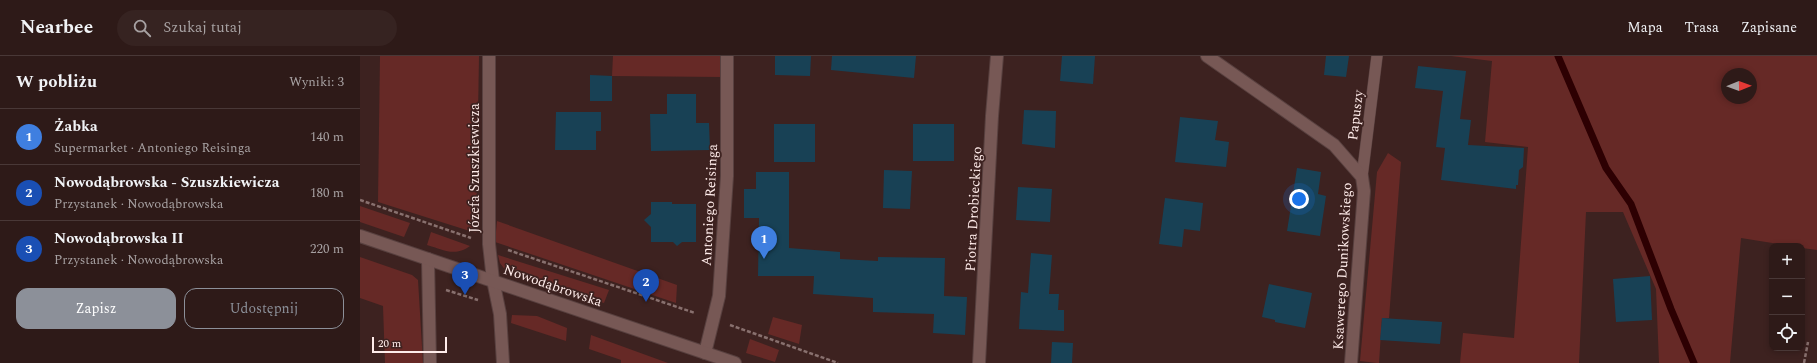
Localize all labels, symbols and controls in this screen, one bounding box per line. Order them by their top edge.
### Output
search box [117,10,397,46]
text: Nearbee [20,13,93,42]
text: Szukaj tutaj [163,16,242,39]
icon: search [131,17,153,39]
text: Mapa [1627,17,1663,38]
text: Trasa [1685,17,1719,38]
text: Zapisane [1741,17,1797,38]
north arrow [1721,68,1757,104]
text: W pobliżu [16,69,97,95]
text: Wyniki: 3 [289,72,344,92]
street label: Papuszy [1342,87,1369,141]
street label: Józefa Szuszkiewicza [464,103,485,233]
text: Żabka [54,115,98,138]
text: 1 [25,127,33,147]
text: 140 m [310,127,344,147]
text: Supermarket · Antoniego Reisinga [54,138,251,158]
street label: Antoniego Reisinga [696,143,723,267]
street label: Piotra Drobieckiego [960,146,987,272]
text: Nowodąbrowska - Szuszkiewicza [54,171,279,194]
street label: Ksawerego Dunikowskiego [1328,182,1357,350]
text: 2 [25,183,33,203]
text: 180 m [310,183,344,203]
your location [1289,189,1309,209]
text: Przystanek · Nowodąbrowska [54,194,223,214]
pin: 1 [751,226,777,259]
text: Nowodąbrowska II [54,227,184,250]
text: 3 [25,239,33,259]
text: 220 m [310,239,344,259]
map controls [1769,243,1805,351]
button: + [1769,243,1805,279]
text: Przystanek · Nowodąbrowska [54,250,223,270]
street label: Nowodąbrowska [500,259,605,312]
pin: 3 [452,262,478,295]
pin: 2 [633,269,659,302]
button: − [1769,279,1805,315]
button: Zapisz [16,288,176,329]
button: Udostępnij [184,288,344,329]
button: locate [1769,315,1805,351]
scale bar [372,335,447,354]
text: 20 m [378,335,401,352]

